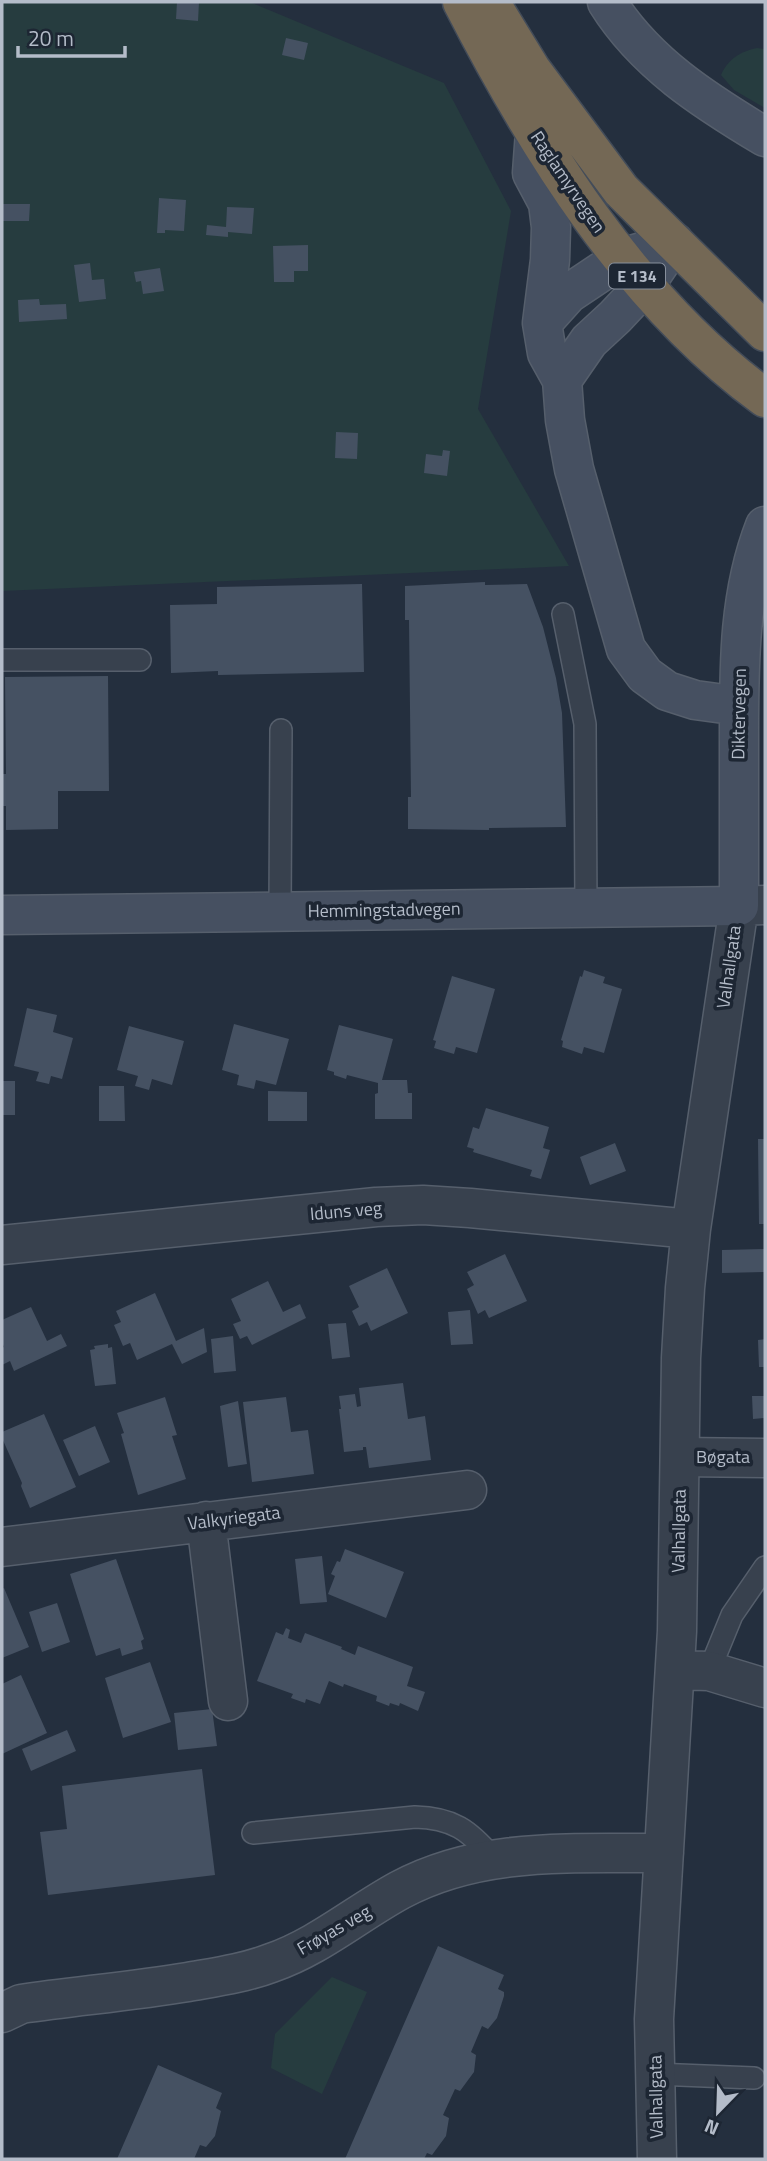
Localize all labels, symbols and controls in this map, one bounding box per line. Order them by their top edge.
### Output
scale bar [18,14,124,58]
text: 20 m [28,22,74,54]
street label: Raglamyrvegen [524,125,613,238]
road number: E 134 [609,264,665,288]
street label: Diktervegen [724,668,753,760]
street label: Hemmingstadvegen [307,895,461,924]
street label: Valhallgata [709,924,748,1010]
street label: Iduns veg [309,1194,383,1227]
street label: Bøgata [696,1443,750,1470]
street label: Valhallgata [664,1489,693,1573]
street label: Valkyriegata [186,1498,282,1537]
street label: Frøyas veg [292,1898,376,1962]
street label: Valhallgata [641,2055,670,2139]
north arrow [683,2077,753,2147]
text: N [699,2112,723,2144]

